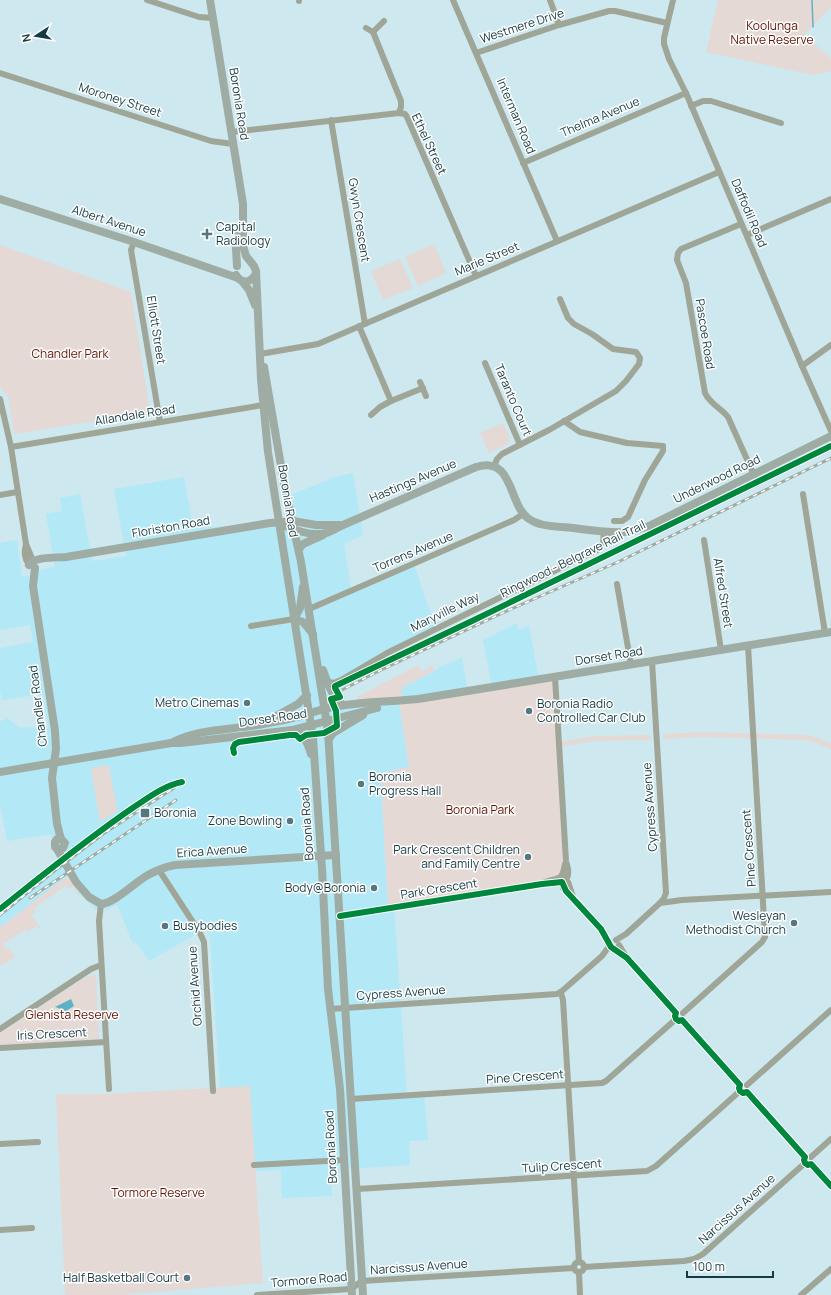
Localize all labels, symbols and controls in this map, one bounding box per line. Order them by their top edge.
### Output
street label: Westmere Drive [478,4,566,47]
north arrow [16,16,56,56]
park label: Koolunga Native Reserve [731,17,813,48]
text: N [18,33,34,44]
street label: Boronia Road [225,66,254,141]
street label: Interman Road [493,75,540,156]
street label: Moroney Street [76,78,164,121]
street label: Thelma Avenue [558,92,642,141]
street label: Ethel Street [408,110,451,178]
street label: Daffodil Road [727,176,772,250]
street label: Gwyn Crescent [344,177,375,263]
street label: Albert Avenue [70,201,148,241]
place label: Capital Radiology [216,218,271,249]
marker: Capital Radiology [201,228,213,240]
street label: Marie Street [452,237,522,280]
street label: Elliott Street [143,295,170,365]
street label: Pascoe Road [692,297,719,370]
park label: Chandler Park [31,345,110,362]
street label: Taranto Court [491,361,536,439]
street label: Allandale Road [93,400,176,429]
street label: Underwood Road [670,450,763,507]
street label: Hastings Avenue [367,455,459,506]
street label: Boronia Road [274,463,303,538]
street label: Floriston Road [131,511,211,542]
street label: Ringwood - Belgrave Rail Trail [497,516,648,601]
street label: Torrens Avenue [370,527,456,576]
street label: Alfred Street [710,557,737,629]
street label: Maryville Way [408,587,483,636]
street label: Dorset Road [574,642,644,669]
street label: Chandler Road [24,665,51,748]
place label: Metro Cinemas [155,694,239,711]
place label: Boronia Radio Controlled Car Club [537,695,646,726]
marker: Metro Cinemas [242,698,252,708]
street label: Dorset Road [238,704,308,731]
marker: Boronia Radio Controlled Car Club [524,706,534,716]
street label: Cypress Avenue [638,762,661,852]
place label: Boronia Progress Hall [369,768,441,799]
marker: Boronia Progress Hall [356,779,366,789]
street label: Boronia Road [295,787,318,861]
park label: Boronia Park [446,801,515,818]
place label: Boronia [154,804,196,821]
marker: Boronia [139,807,151,819]
street label: Pine Crescent [737,808,760,887]
place label: Zone Bowling [208,812,282,829]
marker: Zone Bowling [285,816,295,826]
street label: Erica Avenue [176,840,248,861]
place label: Park Crescent Children and Family Centre [393,841,520,872]
marker: Park Crescent Children and Family Centre [523,852,533,862]
street label: Park Crescent [399,874,479,903]
place label: Body@Boronia [285,879,366,896]
marker: Body@Boronia [369,883,379,893]
place label: Wesleyan Methodist Church [686,907,786,938]
place label: Busybodies [173,917,237,934]
marker: Wesleyan Methodist Church [789,918,799,928]
marker: Busybodies [160,921,170,931]
street label: Orchid Avenue [183,946,206,1027]
street label: Cypress Avenue [356,981,446,1004]
park label: Glenista Reserve [25,1006,119,1023]
street label: Iris Crescent [17,1023,88,1044]
street label: Pine Crescent [486,1065,565,1088]
street label: Boronia Road [320,1110,341,1184]
street label: Tulip Crescent [521,1154,603,1177]
street label: Narcissus Avenue [695,1170,779,1248]
park label: Tormore Reserve [111,1184,205,1201]
scale bar [687,1253,773,1279]
street label: Narcissus Avenue [370,1255,468,1278]
text: 100 m [693,1258,725,1275]
street label: Tormore Road [270,1268,348,1291]
place label: Half Basketball Court [63,1269,179,1286]
marker: Half Basketball Court [182,1273,192,1283]

